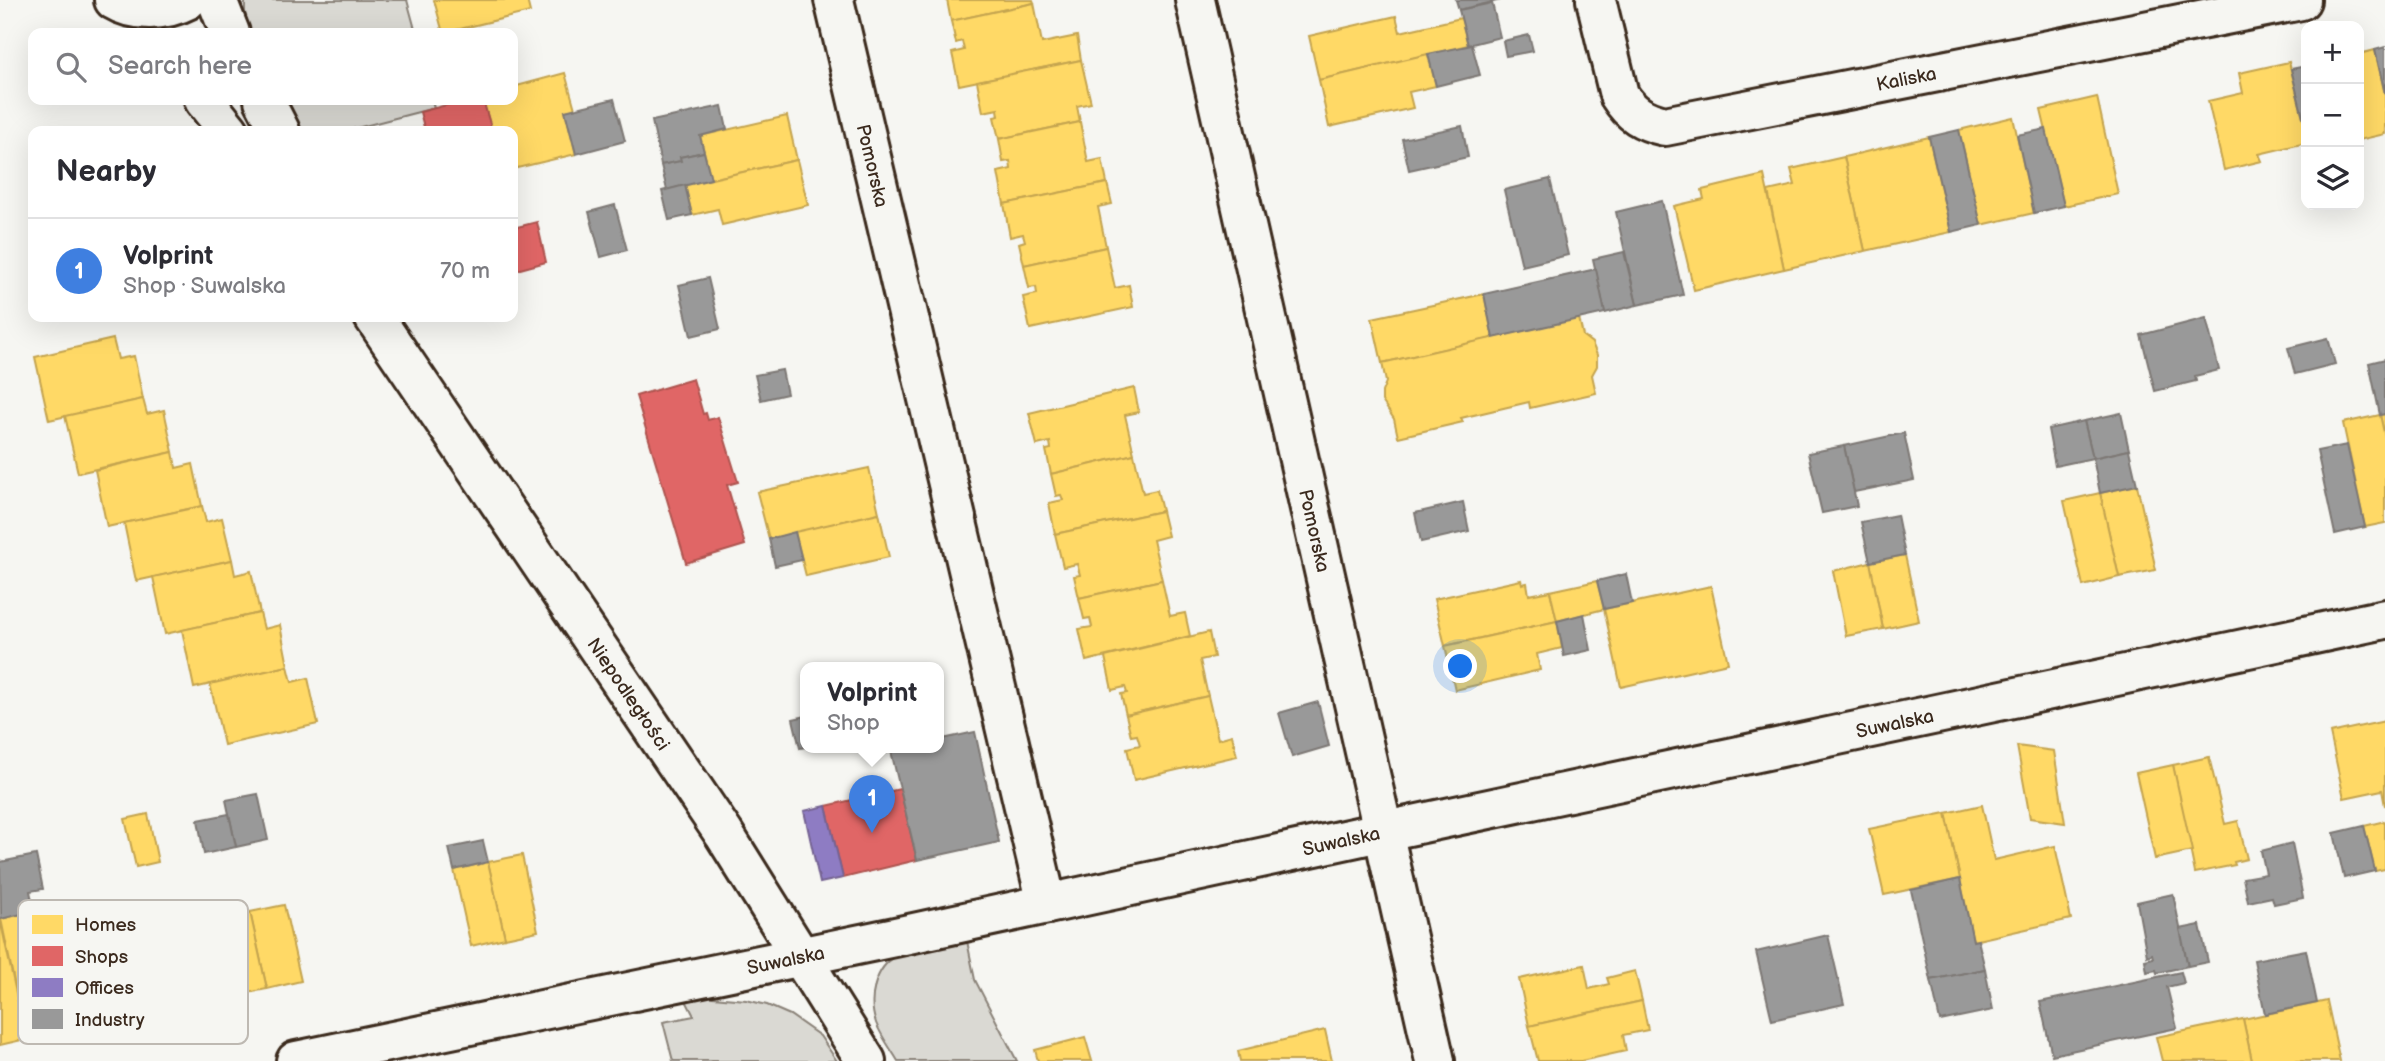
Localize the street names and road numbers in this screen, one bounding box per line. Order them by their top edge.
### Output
street label: Kaliska [1875,62,1939,97]
street label: Pomorska [851,122,892,210]
street label: Pomorska [1293,487,1334,575]
street label: Niepodległości [582,634,674,755]
street label: Suwalska [1854,705,1936,744]
street label: Suwalska [1300,822,1382,862]
street label: Suwalska [745,942,827,980]

